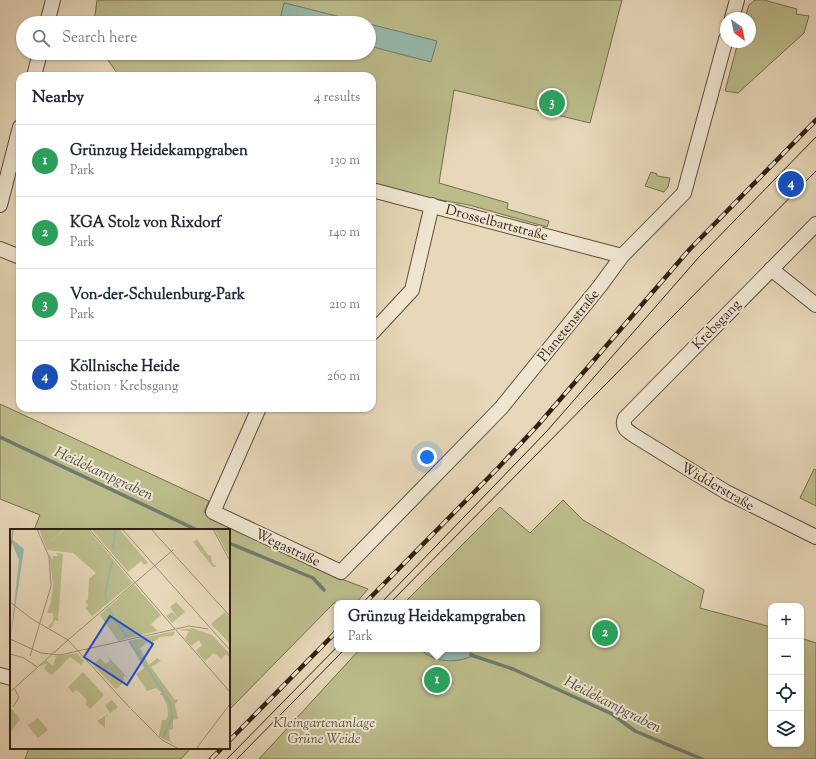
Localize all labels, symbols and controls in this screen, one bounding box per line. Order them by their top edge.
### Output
north arrow [720,12,756,48]
search box [16,16,376,60]
icon: search [30,27,52,49]
text: Search here [62,28,137,49]
text: Nearby [32,86,84,110]
pin: 3 [539,88,565,118]
text: 4 results [314,89,360,107]
text: Grünzug Heidekampgraben [70,141,248,162]
text: 1 [43,152,47,170]
text: 130 m [330,152,360,170]
text: Park [70,162,95,180]
pin: 4 [778,169,804,199]
street label: Drosselbartstraße [443,201,550,247]
text: KGA Stolz von Rixdorf [70,213,221,234]
text: 2 [42,224,48,242]
text: 140 m [329,224,360,242]
text: Park [70,234,95,252]
text: Von-der-Schulenburg-Park [70,285,245,306]
street label: Planetenstraße [534,286,605,367]
text: 3 [42,296,48,314]
text: 210 m [329,296,360,314]
street label: Krebsgang [688,296,747,355]
text: Park [70,306,95,324]
text: Köllnische Heide [70,357,180,378]
text: 4 [42,368,48,386]
text: 260 m [327,368,360,386]
text: Station · Krebsgang [70,378,178,396]
water label: Heidekampgraben [51,442,156,506]
your location [417,447,437,467]
street label: Widderstraße [677,459,757,517]
street label: Wegastraße [251,525,323,573]
inset map [10,529,230,749]
popup [334,600,540,652]
map controls [768,603,804,747]
button: + [768,603,804,639]
text: Grünzug Heidekampgraben [348,607,526,628]
pin: 2 [592,618,618,648]
text: Park [348,628,373,646]
button: − [768,639,804,675]
pin: 1 [424,665,450,695]
water label: Heidekampgraben [560,672,665,739]
button: locate [768,675,804,711]
button: layers [768,711,804,747]
park label: Kleingartenanlage Grüne Weide [273,714,375,750]

